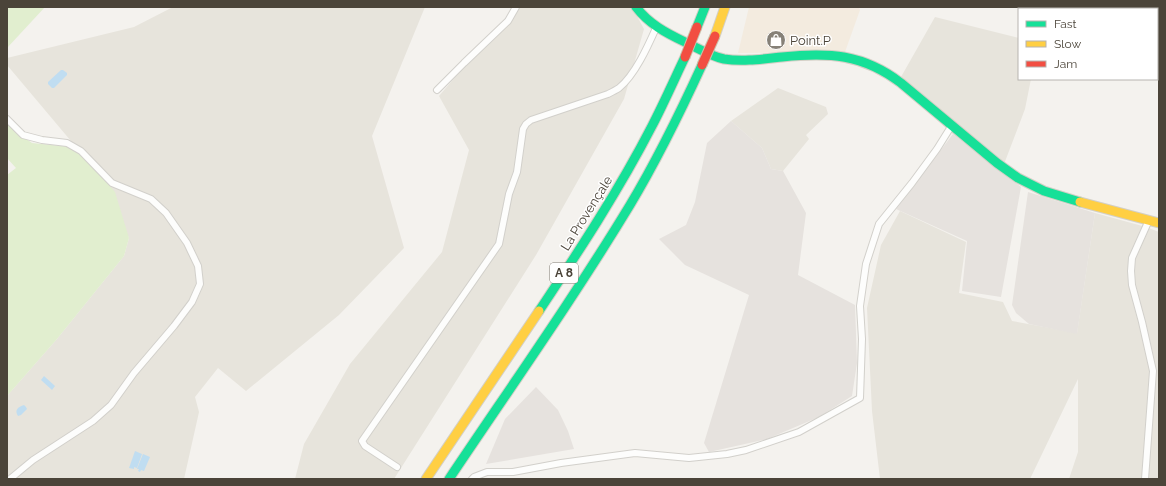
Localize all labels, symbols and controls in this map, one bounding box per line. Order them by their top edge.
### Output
legend [1018,8,1158,80]
text: Fast [1054,17,1077,31]
shop icon: Point.P [765,29,787,51]
place label: Point.P [790,33,831,48]
text: Slow [1054,37,1081,51]
text: Jam [1054,57,1077,71]
street label: La Provençale [557,173,616,253]
road number: A 8 [550,263,578,283]

